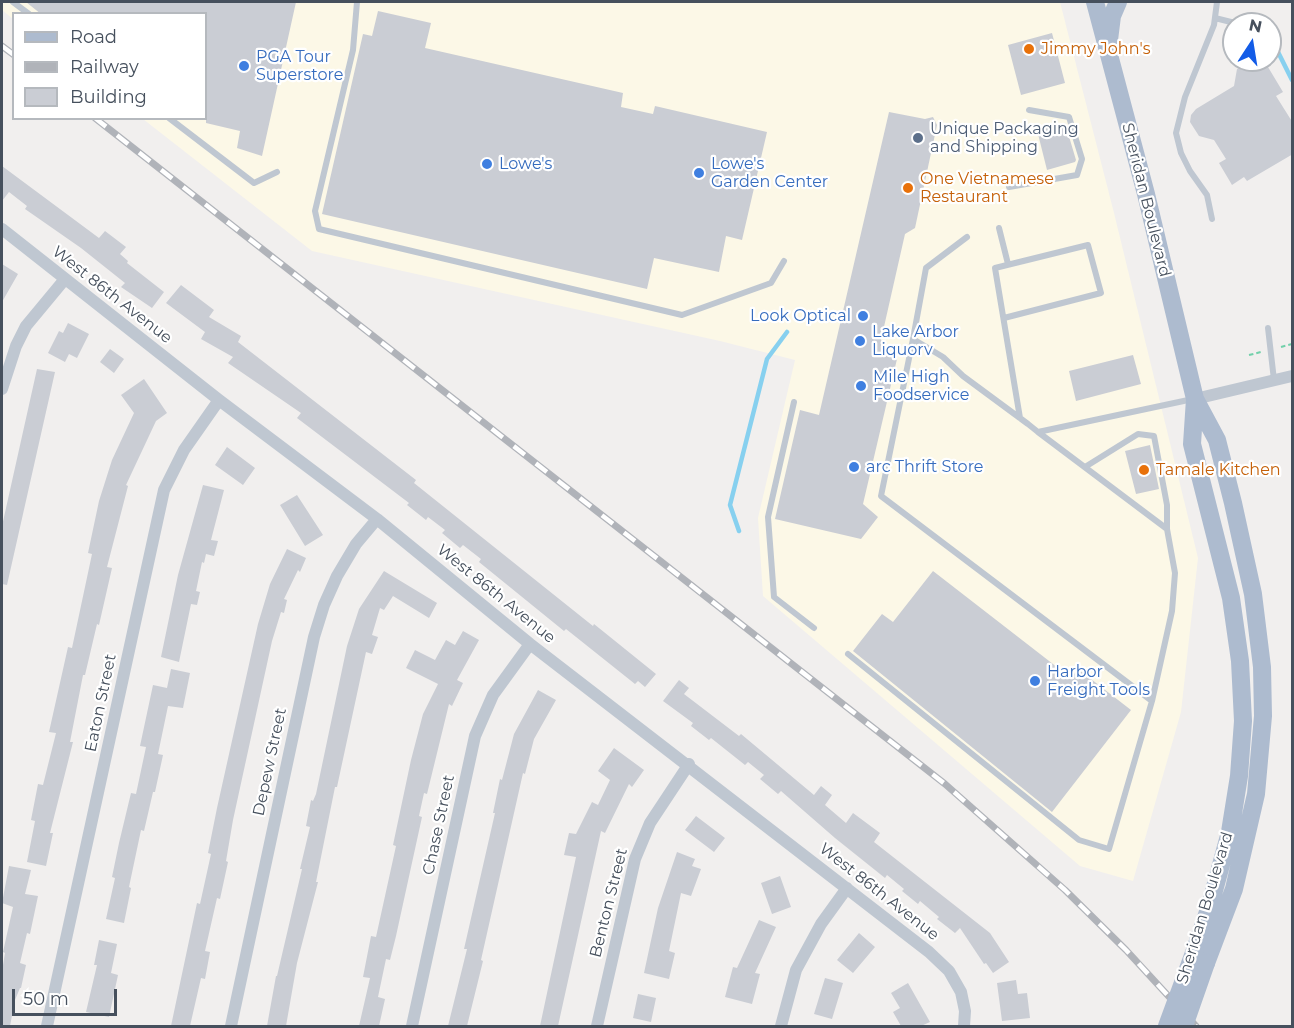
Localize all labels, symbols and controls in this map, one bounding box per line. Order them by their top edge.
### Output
legend [12,12,207,120]
north arrow [1222,12,1282,72]
text: N [1247,15,1264,36]
text: Road [70,26,117,48]
place label: Jimmy John's [1041,39,1151,59]
marker: Jimmy John's [1022,42,1036,56]
place label: PGA Tour Superstore [256,47,343,85]
text: Railway [70,56,139,78]
marker: PGA Tour Superstore [237,59,251,73]
text: Building [70,86,147,108]
place label: Unique Packaging and Shipping [930,119,1079,157]
street label: Sheridan Boulevard [1118,121,1174,279]
marker: Unique Packaging and Shipping [911,131,925,145]
place label: Lowe's [499,154,552,174]
place label: Lowe's Garden Center [711,154,828,192]
marker: Lowe's [480,157,494,171]
marker: Lowe's Garden Center [692,166,706,180]
place label: One Vietnamese Restaurant [920,169,1054,207]
marker: One Vietnamese Restaurant [901,181,915,195]
street label: West 86th Avenue [48,242,176,348]
place label: Look Optical [750,306,851,326]
marker: Look Optical [856,309,870,323]
place label: Lake Arbor Liquorv [872,322,959,360]
marker: Lake Arbor Liquorv [853,334,867,348]
place label: Mile High Foodservice [873,367,969,405]
marker: Mile High Foodservice [854,379,868,393]
place label: arc Thrift Store [866,457,984,477]
marker: arc Thrift Store [847,460,861,474]
place label: Tamale Kitchen [1156,460,1281,480]
marker: Tamale Kitchen [1137,463,1151,477]
street label: West 86th Avenue [433,540,559,648]
street label: Eaton Street [81,652,121,754]
place label: Harbor Freight Tools [1047,662,1150,700]
marker: Harbor Freight Tools [1028,674,1042,688]
street label: Depew Street [249,706,291,818]
street label: Chase Street [419,773,459,877]
street label: Sheridan Boulevard [1173,830,1237,986]
street label: West 86th Avenue [815,839,943,945]
street label: Benton Street [586,846,632,960]
scale bar [15,977,120,1015]
text: 50 m [23,988,69,1010]

